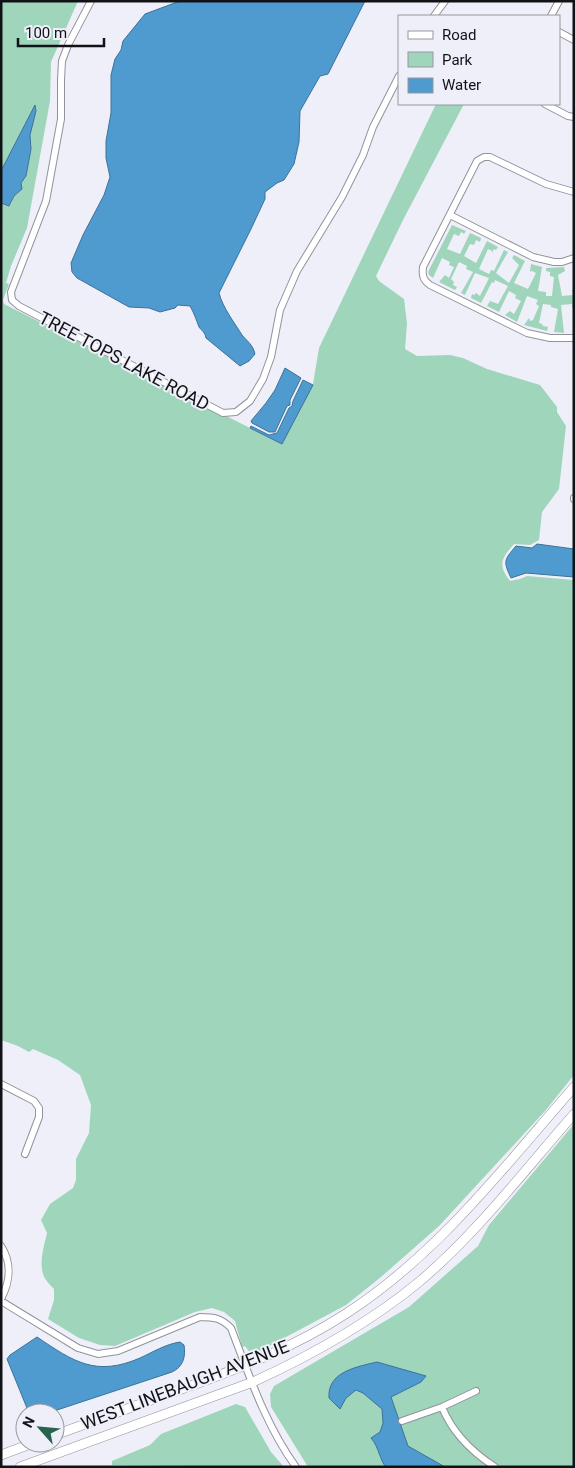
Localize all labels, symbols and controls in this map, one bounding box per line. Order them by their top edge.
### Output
scale bar [18,15,104,47]
legend [398,15,560,105]
text: 100 m [25,24,67,42]
text: Road [442,26,476,44]
text: Park [442,51,473,69]
text: Water [442,76,481,94]
street label: TREE TOPS LAKE ROAD [35,307,213,414]
street label: WEST LINEBAUGH AVENUE [78,1335,292,1434]
north arrow [15,1403,65,1453]
text: N [19,1414,38,1430]

